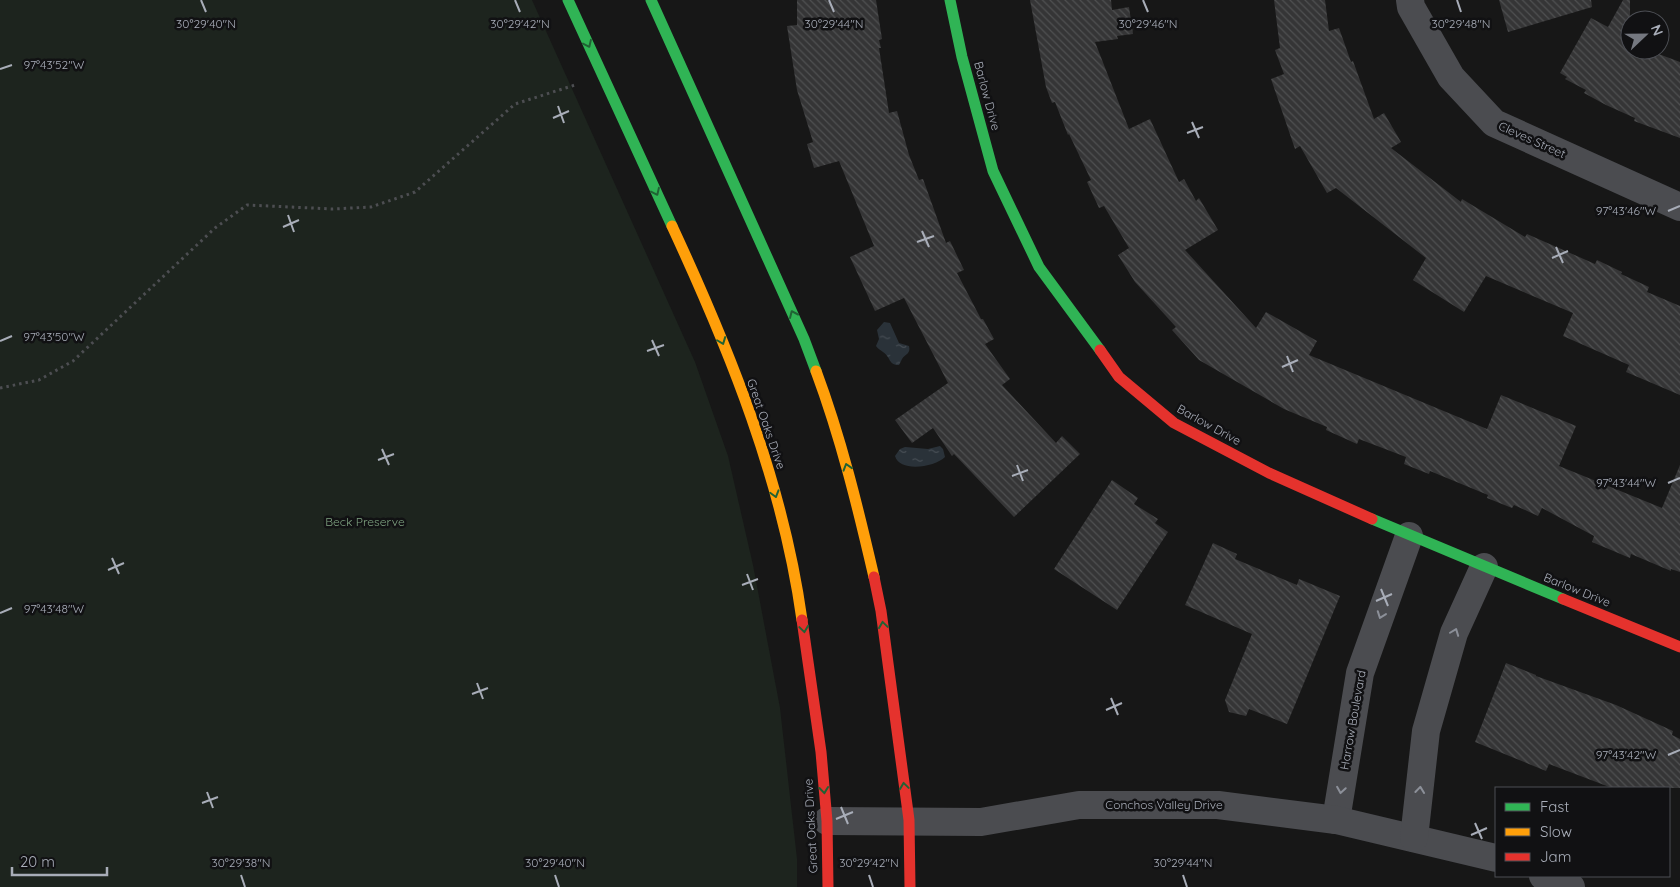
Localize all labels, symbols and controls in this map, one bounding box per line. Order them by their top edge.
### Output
north arrow [1620,10,1670,60]
text: 30°29'40"N [176,16,236,31]
text: 30°29'42"N [490,16,550,31]
text: 30°29'44"N [804,16,864,31]
text: 30°29'46"N [1118,16,1178,31]
text: 30°29'48"N [1431,16,1491,31]
text: N [1647,22,1667,38]
one-way arrow [582,39,593,48]
text: 97°43'52"W [24,57,85,72]
street label: Barlow Drive [971,60,1004,132]
street label: Cleves Street [1496,118,1568,161]
one-way arrow [650,187,660,196]
text: 97°43'46"W [1596,203,1657,218]
one-way arrow [789,310,799,319]
text: 97°43'50"W [23,329,85,344]
one-way arrow [715,336,726,345]
street label: Great Oaks Drive [744,377,789,471]
street label: Barlow Drive [1175,401,1244,448]
one-way arrow [842,463,852,471]
text: 97°43'44"W [1596,475,1657,490]
one-way arrow [769,490,780,498]
park label: Beck Preserve [325,514,405,529]
street label: Barlow Drive [1542,569,1613,610]
text: 97°43'48"W [24,601,85,616]
one-way arrow [1377,611,1387,619]
one-way arrow [878,621,889,629]
one-way arrow [798,625,808,633]
one-way arrow [1449,628,1459,637]
street label: Harrow Boulevard [1336,669,1369,771]
text: 97°43'42"W [1596,747,1657,762]
street label: Great Oaks Drive [801,778,820,874]
one-way arrow [900,782,910,790]
one-way arrow [818,786,829,794]
one-way arrow [1336,786,1346,794]
one-way arrow [1414,786,1425,794]
legend [1495,787,1670,877]
street label: Conchos Valley Drive [1105,797,1223,812]
text: Fast [1540,797,1569,816]
text: Slow [1540,822,1572,841]
scale bar [12,844,108,876]
text: Jam [1540,847,1571,866]
text: 20 m [20,852,55,871]
text: 30°29'38"N [211,855,271,870]
text: 30°29'40"N [525,855,585,870]
text: 30°29'42"N [839,855,899,870]
text: 30°29'44"N [1153,855,1213,870]

